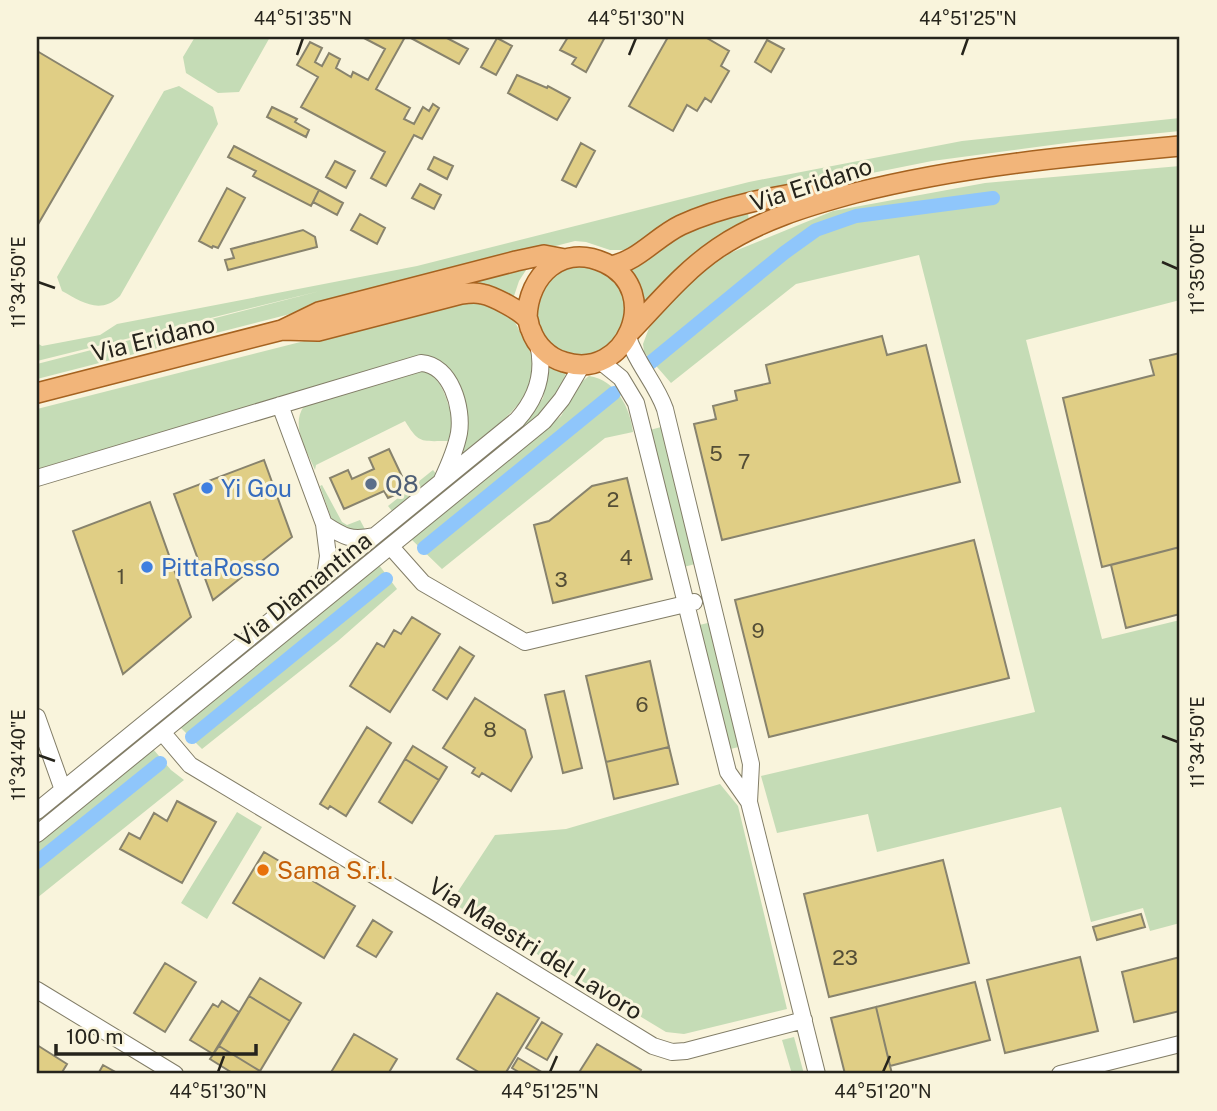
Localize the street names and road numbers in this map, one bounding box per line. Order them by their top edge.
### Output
street label: Via Eridano [747,151,875,217]
street label: Via Eridano [88,309,218,367]
street label: Via Diamantina [229,526,377,652]
street label: Via Maestri del Lavoro [424,871,648,1025]

